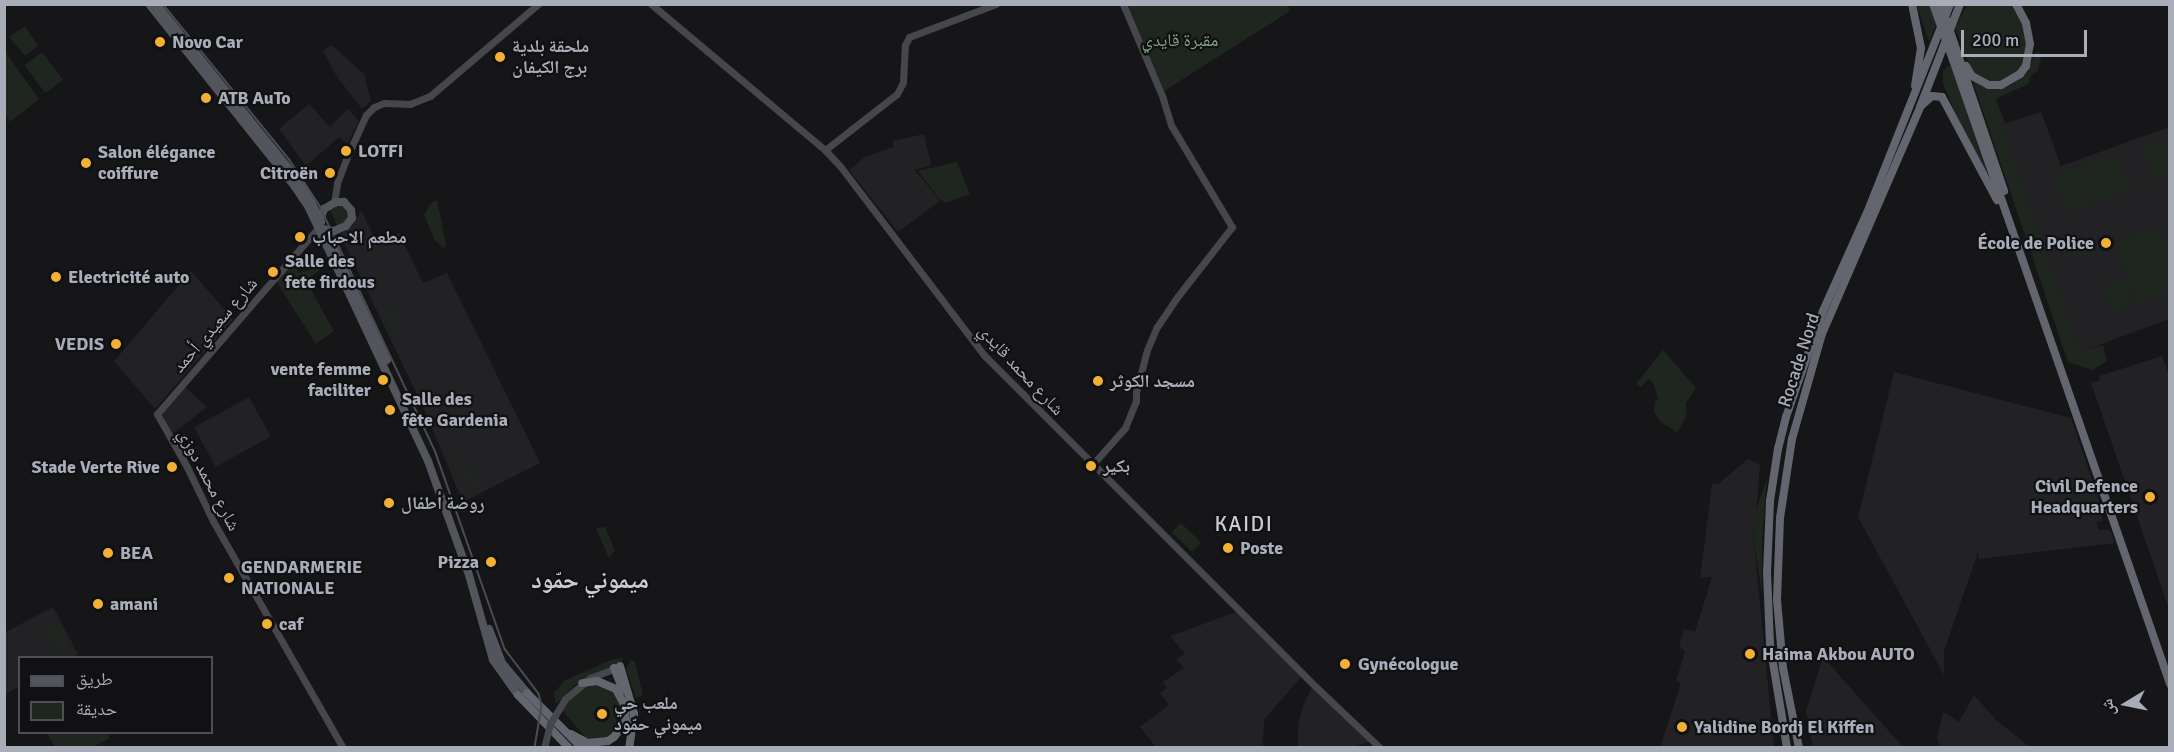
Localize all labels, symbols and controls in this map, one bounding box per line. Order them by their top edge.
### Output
scale bar [1964,18,2090,56]
park label: مقبرة قايدي [1142,29,1218,51]
text: 200 m [1972,29,2019,51]
place label: Novo Car [172,31,243,53]
marker: Novo Car [153,35,167,49]
place label: ملحقة بلدية برج الكيفان [512,36,589,78]
marker: ملحقة بلدية برج الكيفان [493,50,507,64]
place label: ATB AuTo [218,87,291,109]
marker: ATB AuTo [199,91,213,105]
place label: LOTFI [358,140,403,162]
place label: Salon élégance coiffure [98,142,215,184]
marker: LOTFI [339,144,353,158]
marker: Salon élégance coiffure [79,156,93,170]
place label: Citroën [260,162,318,184]
marker: Citroën [323,166,337,180]
place label: مطعم الاحباب [312,226,407,248]
marker: مطعم الاحباب [293,230,307,244]
place label: École de Police [1977,232,2094,254]
marker: École de Police [2099,236,2113,250]
place label: Salle des fete firdous [285,251,375,294]
marker: Salle des fete firdous [266,265,280,279]
place label: Electricité auto [68,266,189,288]
marker: Electricité auto [49,270,63,284]
street label: شارع سعيدي أحمد [168,273,262,377]
street label: Rocade Nord [1774,310,1824,410]
street label: شارع محمد قايدي [973,320,1069,420]
place label: VEDIS [55,333,104,355]
marker: VEDIS [109,337,123,351]
place label: vente femme faciliter [271,359,371,401]
place label: مسجد الكوثر [1110,370,1195,392]
marker: vente femme faciliter [376,373,390,387]
marker: مسجد الكوثر [1091,374,1105,388]
place label: Salle des fête Gardenia [402,389,508,432]
marker: Salle des fête Gardenia [383,403,397,417]
street label: شارع محمد دوزي [173,425,245,535]
place label: بكير [1103,455,1130,477]
place label: Stade Verte Rive [31,456,160,478]
marker: بكير [1084,459,1098,473]
marker: Stade Verte Rive [165,460,179,474]
place label: Civil Defence Headquarters [2031,476,2138,518]
marker: Civil Defence Headquarters [2143,490,2157,504]
place label: روضة أطفال [401,492,485,514]
marker: روضة أطفال [382,496,396,510]
district label: KAIDI [1215,511,1273,537]
place label: Poste [1240,537,1283,559]
marker: Poste [1221,541,1235,555]
place label: BEA [120,542,153,564]
marker: BEA [101,546,115,560]
place label: Pizza [438,551,479,573]
marker: Pizza [484,555,498,569]
place label: GENDARMERIE NATIONALE [241,557,362,600]
district label: ميموني حمّود [531,567,649,595]
marker: GENDARMERIE NATIONALE [222,571,236,585]
place label: amani [110,593,158,615]
marker: amani [91,597,105,611]
place label: caf [279,613,303,635]
marker: caf [260,617,274,631]
place label: Haima Akbou AUTO [1762,643,1915,665]
marker: Haima Akbou AUTO [1743,647,1757,661]
place label: Gynécologue [1358,653,1458,675]
marker: Gynécologue [1336,655,1354,673]
legend [18,656,213,734]
text: طريق [76,668,113,690]
north arrow [2096,674,2156,734]
place label: ملعب حي ميموني حمّود [614,693,702,736]
text: ش [2097,697,2120,717]
text: حديقة [76,698,117,720]
marker: ملعب حي ميموني حمّود [595,707,609,721]
place label: Yalidine Bordj El Kiffen [1694,716,1874,738]
marker: Yalidine Bordj El Kiffen [1675,720,1689,734]

